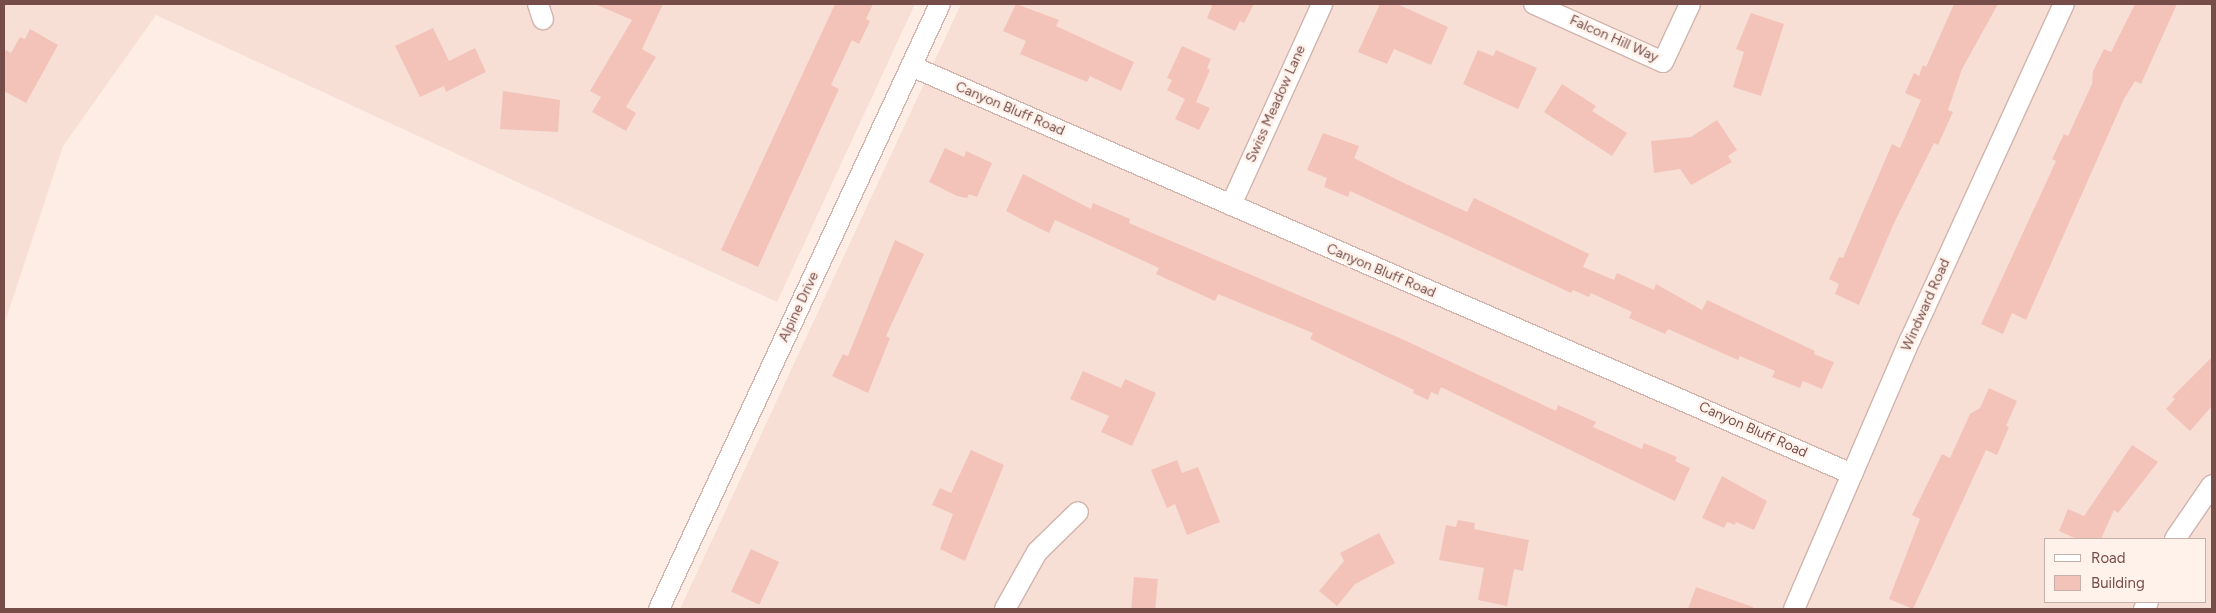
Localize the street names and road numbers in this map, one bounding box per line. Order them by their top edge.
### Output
street label: Falcon Hill Way [1567,12,1661,66]
street label: Swiss Meadow Lane [1243,43,1309,165]
street label: Canyon Bluff Road [953,78,1067,140]
street label: Canyon Bluff Road [1324,240,1438,302]
street label: Windward Road [1898,256,1954,354]
street label: Alpine Drive [775,269,823,345]
street label: Canyon Bluff Road [1696,399,1810,461]

